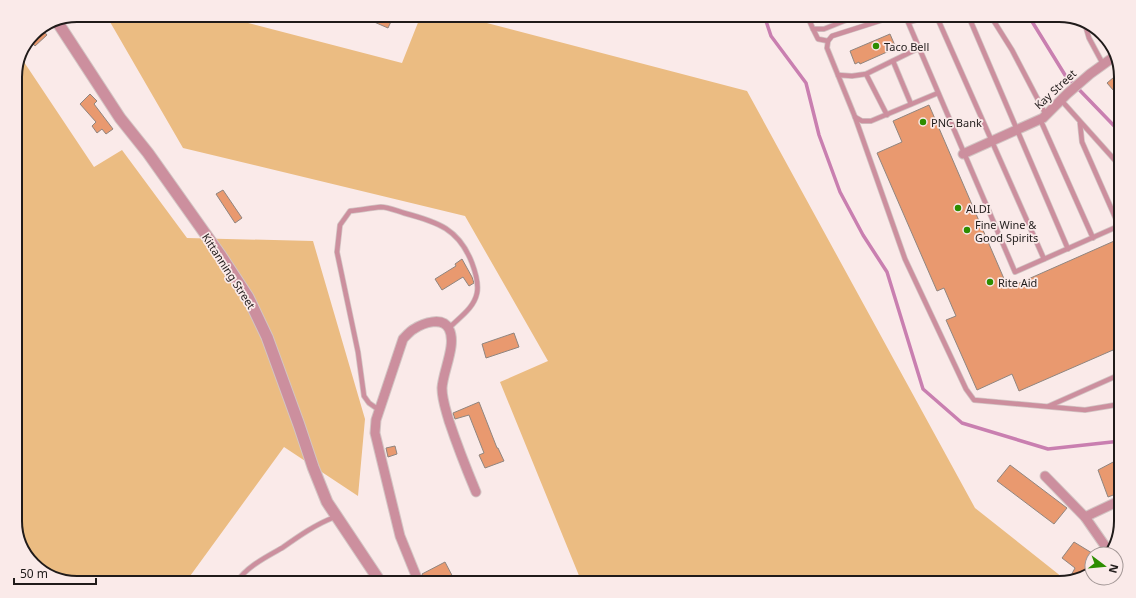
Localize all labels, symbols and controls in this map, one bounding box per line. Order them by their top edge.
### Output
place label: Taco Bell [884,39,929,54]
marker: Taco Bell [871,41,881,51]
street label: Kay Street [1031,66,1079,112]
place label: PNC Bank [931,115,982,130]
marker: PNC Bank [918,117,928,127]
place label: ALDI [966,201,991,216]
marker: ALDI [953,203,963,213]
place label: Fine Wine & Good Spirits [975,217,1038,245]
marker: Fine Wine & Good Spirits [962,225,972,235]
street label: Kittanning Street [199,230,259,312]
place label: Rite Aid [998,275,1037,290]
marker: Rite Aid [985,277,995,287]
north arrow [1084,546,1124,586]
scale bar [14,560,96,586]
text: N [1106,563,1123,575]
text: 50 m [20,565,48,582]

